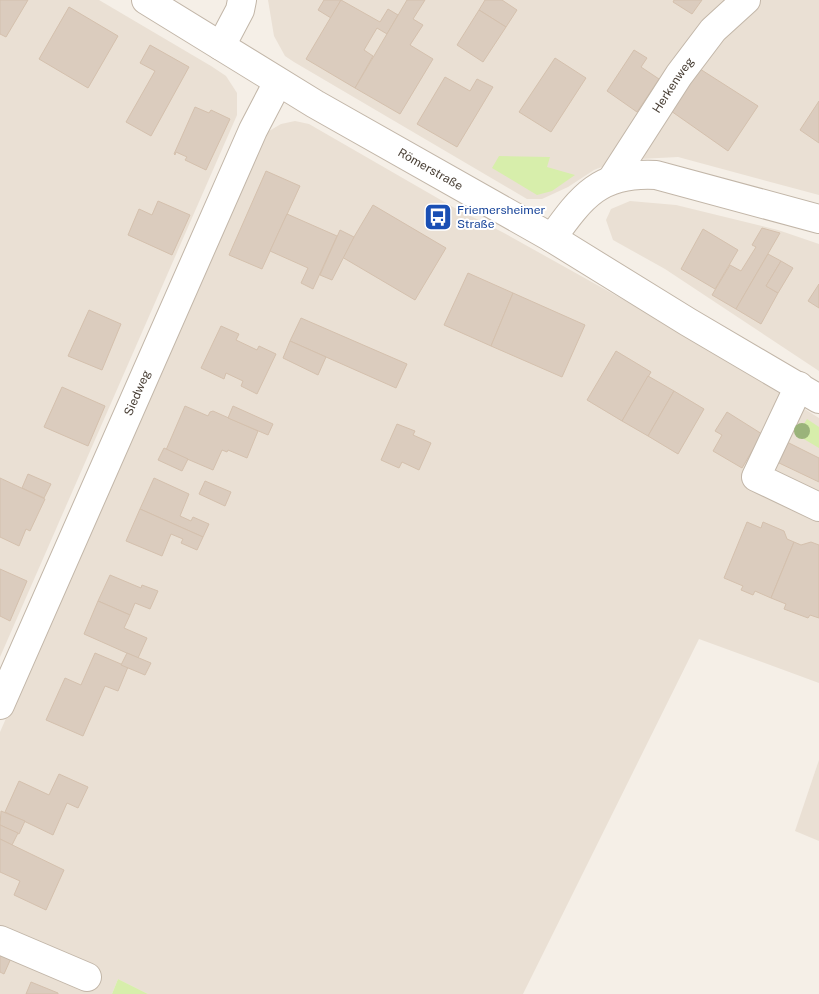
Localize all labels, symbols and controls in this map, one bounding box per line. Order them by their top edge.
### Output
street label: Herkenweg [649,55,697,116]
street label: Römerstraße [396,145,465,193]
bus stop icon: Friemersheimer Straße [423,202,453,232]
place label: Friemersheimer Straße [457,203,545,231]
street label: Siedweg [121,368,154,418]

